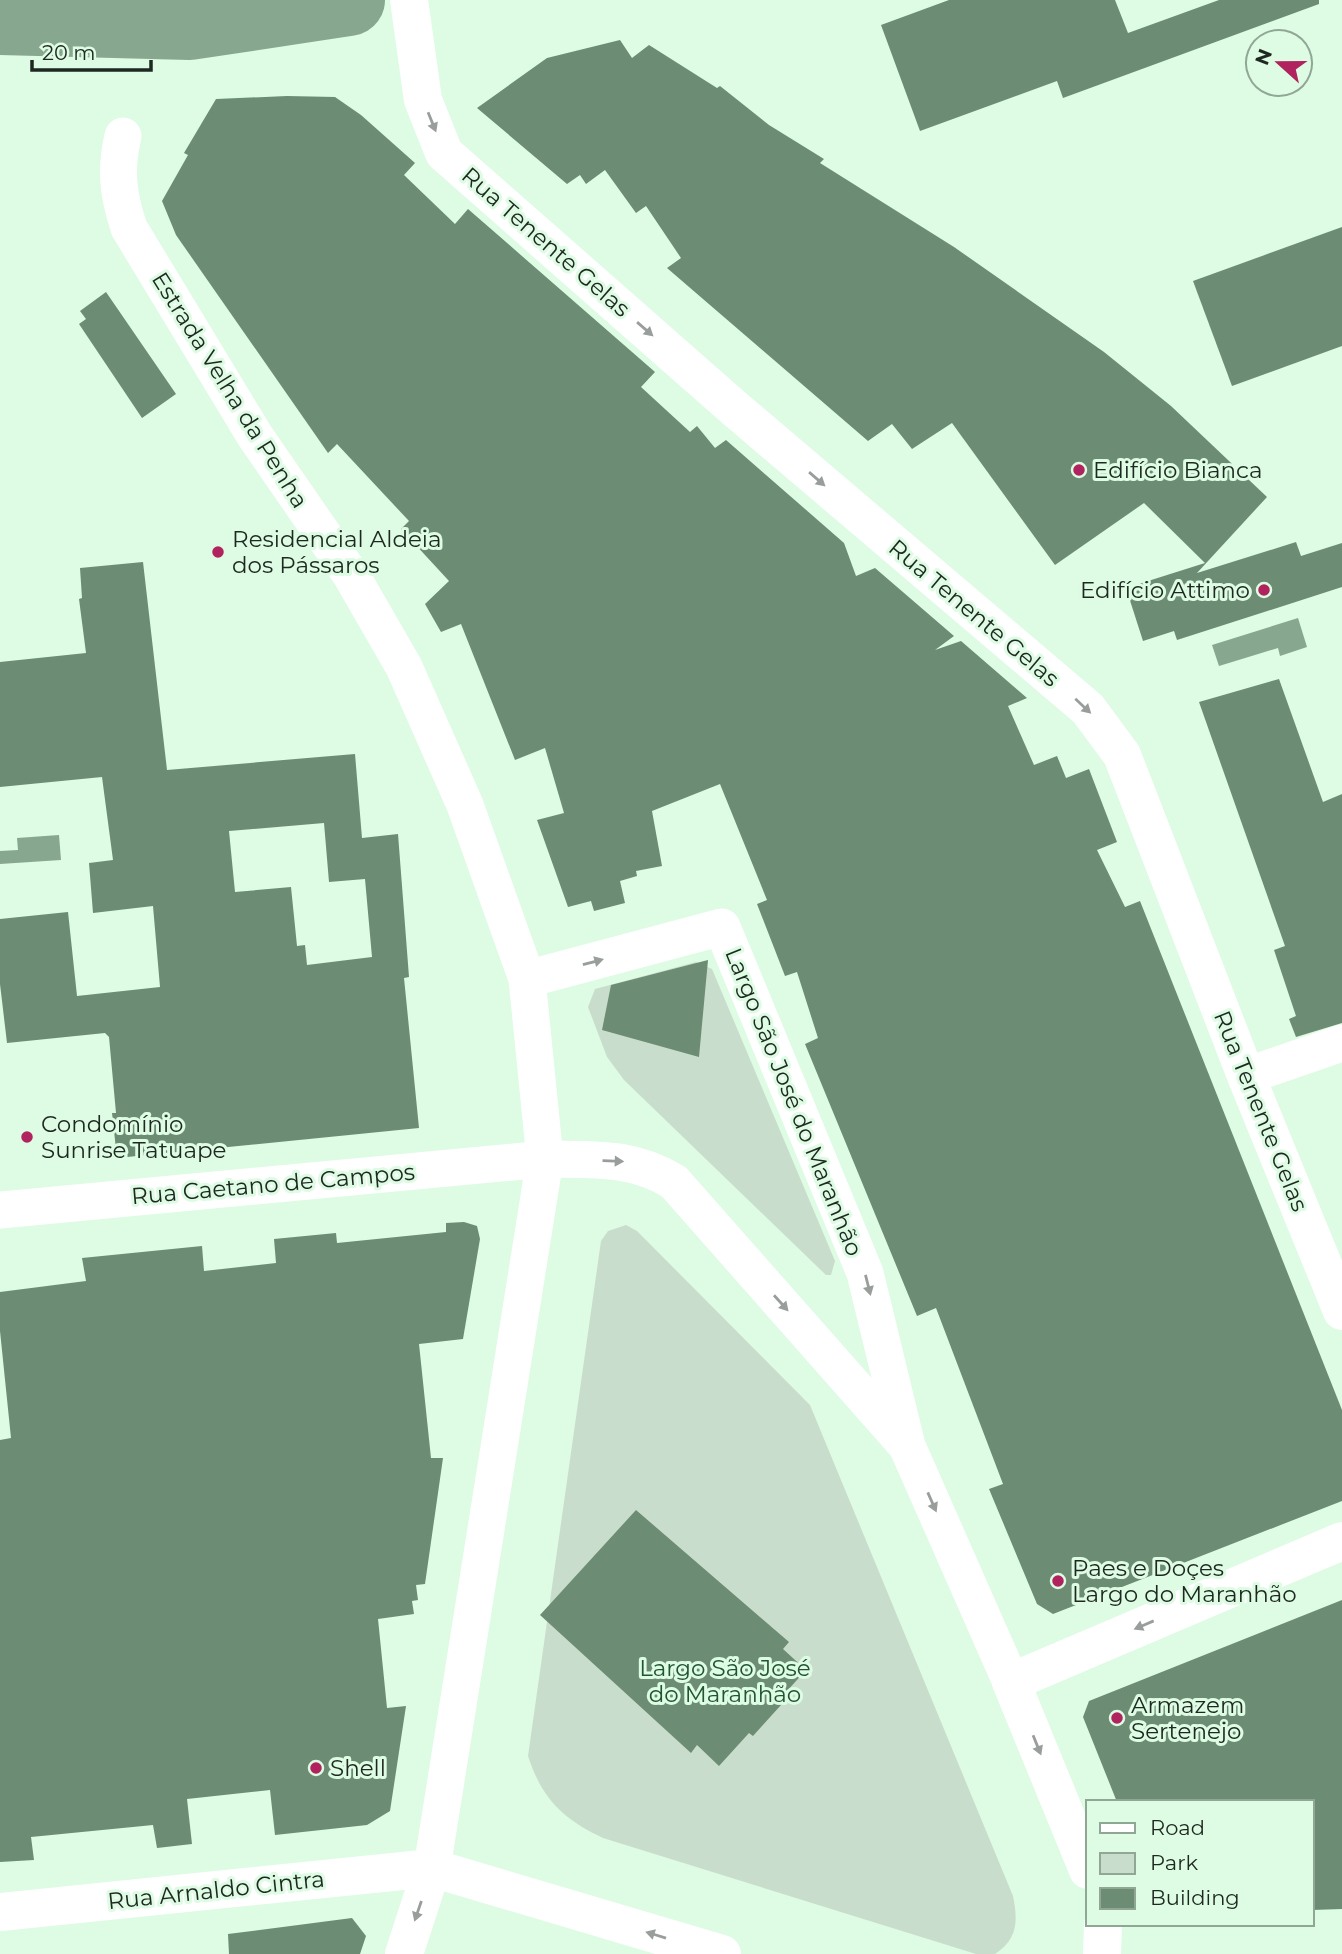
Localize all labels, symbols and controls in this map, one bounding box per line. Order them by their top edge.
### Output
scale bar [32,28,150,72]
north arrow [1244,28,1314,98]
text: 20 m [42,40,96,65]
text: N [1250,46,1277,68]
one-way arrow [426,111,437,132]
street label: Rua Tenente Gelas [456,161,636,323]
street label: Estrada Velha da Penha [146,267,314,513]
one-way arrow [636,321,653,337]
place label: Edifício Bianca [1093,456,1263,484]
marker: Edifício Bianca [1071,462,1087,478]
one-way arrow [808,471,825,486]
place label: Residencial Aldeia dos Pássaros [232,525,442,579]
street label: Rua Tenente Gelas [883,534,1065,692]
marker: Residencial Aldeia dos Pássaros [210,544,226,560]
place label: Edifício Attimo [1080,576,1250,604]
marker: Edifício Attimo [1256,582,1272,598]
one-way arrow [1074,698,1092,714]
street label: Largo São José do Maranhão [719,944,869,1260]
one-way arrow [582,956,604,967]
street label: Rua Tenente Gelas [1208,1007,1314,1215]
place label: Condomínio Sunrise Tatuape [41,1110,226,1164]
marker: Condomínio Sunrise Tatuape [19,1129,35,1145]
one-way arrow [602,1155,624,1166]
street label: Rua Caetano de Campos [130,1158,416,1210]
one-way arrow [862,1274,873,1296]
one-way arrow [773,1294,789,1312]
one-way arrow [926,1492,938,1512]
place label: Paes e Doçes Largo do Maranhão [1072,1554,1297,1608]
marker: Paes e Doçes Largo do Maranhão [1050,1573,1066,1589]
one-way arrow [1133,1620,1154,1631]
park label: Largo São José do Maranhão [639,1654,811,1708]
place label: Armazem Sertenejo [1131,1691,1244,1745]
marker: Armazem Sertenejo [1109,1710,1125,1726]
one-way arrow [1032,1734,1043,1755]
place label: Shell [330,1754,386,1782]
marker: Shell [308,1760,324,1776]
legend [1086,1800,1314,1926]
text: Road [1150,1815,1205,1840]
text: Park [1150,1850,1198,1875]
street label: Rua Arnaldo Cintra [106,1865,326,1915]
text: Building [1150,1885,1240,1910]
one-way arrow [412,1901,423,1922]
one-way arrow [646,1929,667,1939]

